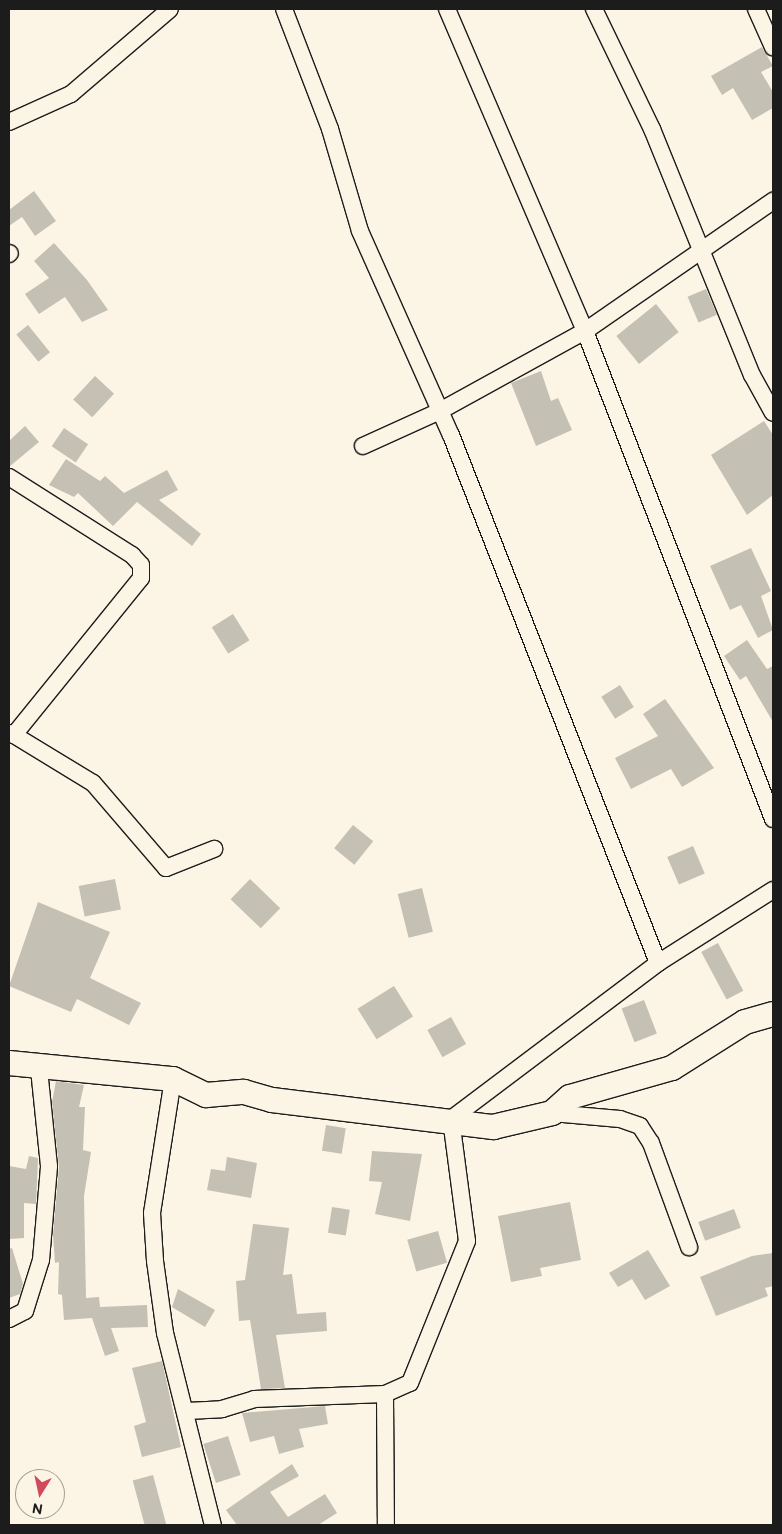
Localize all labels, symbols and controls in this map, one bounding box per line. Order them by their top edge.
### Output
north arrow [15,1469,65,1519]
text: N [31,1499,44,1518]

